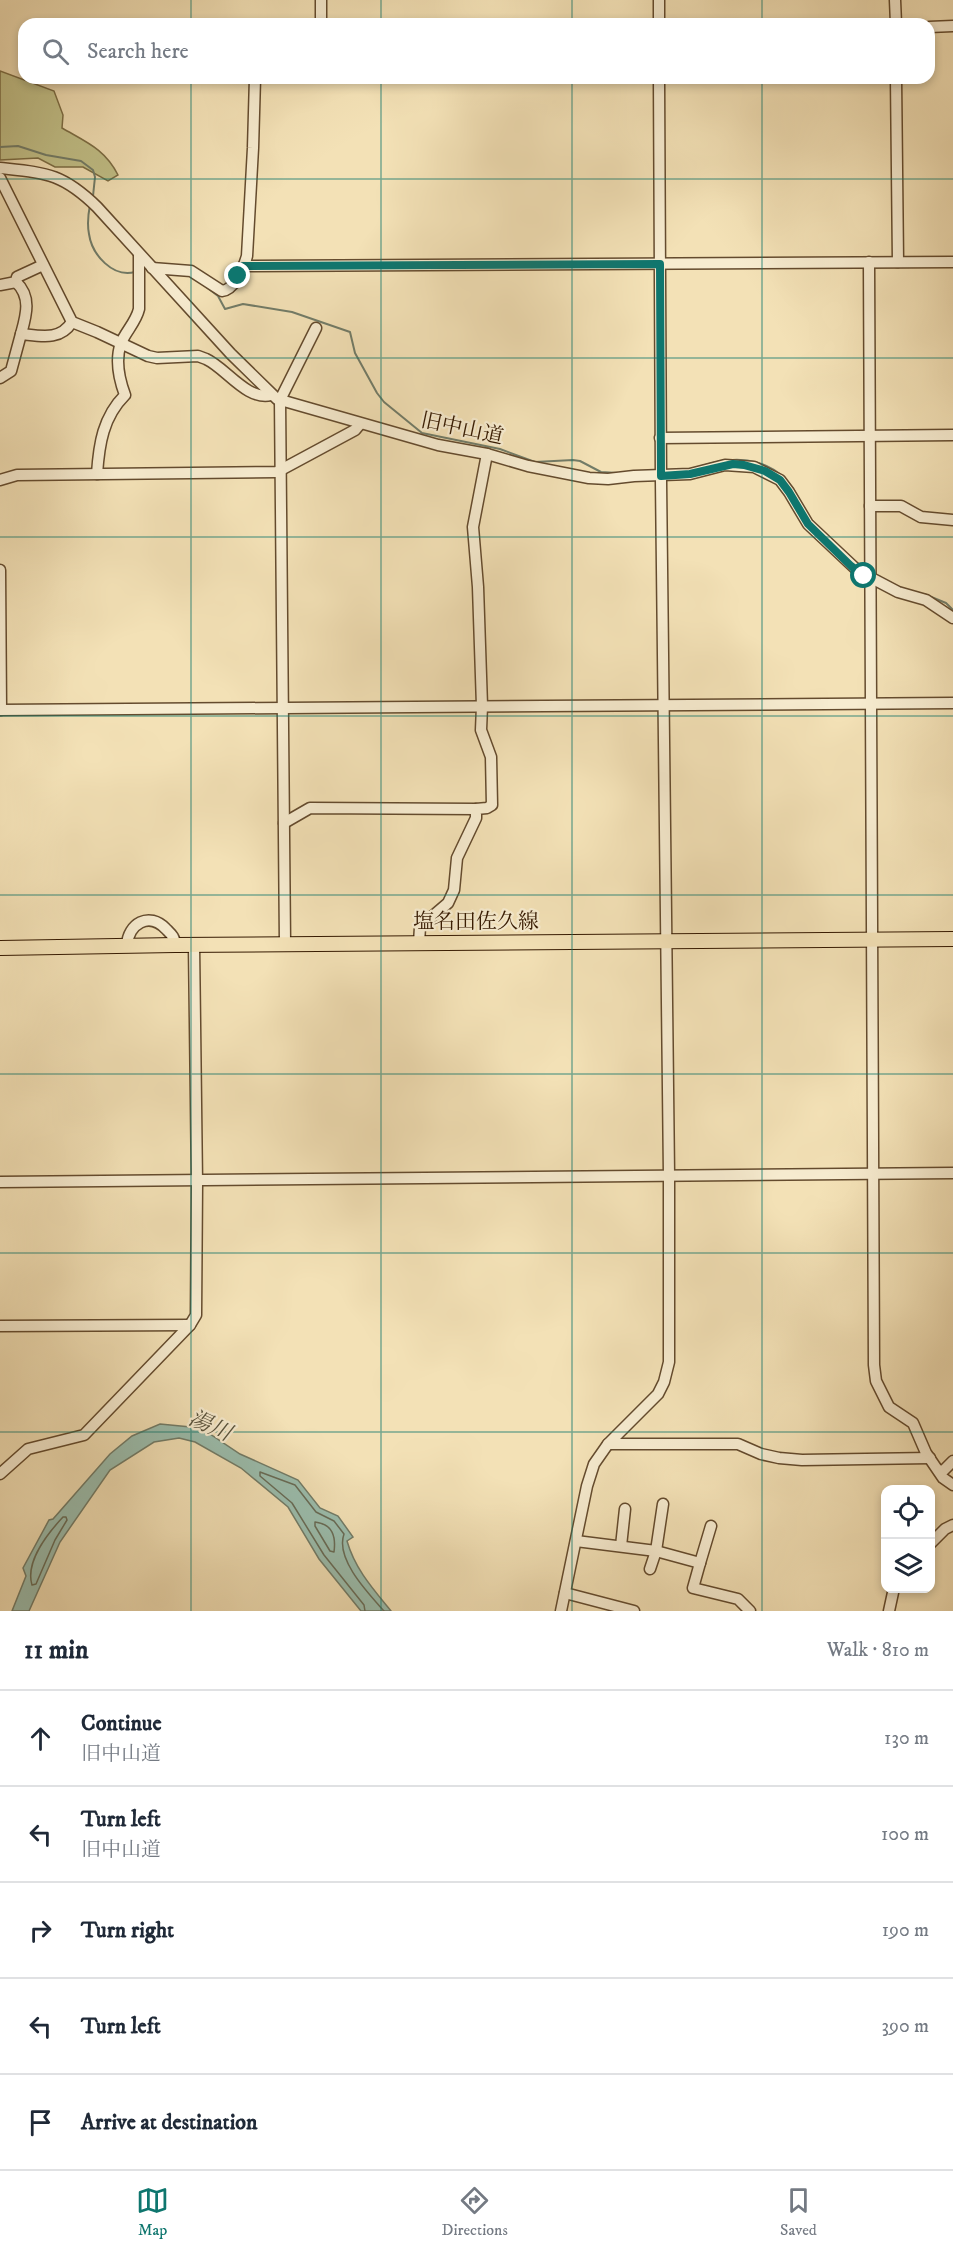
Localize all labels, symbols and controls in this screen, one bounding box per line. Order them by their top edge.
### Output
search box [18,18,935,84]
icon: search [39,35,72,68]
text: Search here [87,38,189,65]
route end [224,262,250,288]
street label: 旧中山道 [418,408,506,450]
route start [850,562,876,588]
street label: 塩名田佐久線 [413,909,539,935]
water label: 湯川 [184,1405,237,1448]
map controls [881,1485,935,1593]
button: locate [881,1485,935,1539]
button: layers [881,1539,935,1593]
text: 11 min [24,1634,89,1667]
text: Walk · 810 m [827,1638,929,1663]
text: Continue [81,1710,162,1737]
icon: ahead [24,1722,57,1755]
text: 130 m [884,1726,929,1751]
text: 旧中山道 [81,1742,161,1767]
text: Turn left [81,1806,161,1833]
icon: left [24,1818,57,1851]
text: 100 m [881,1822,929,1847]
text: 旧中山道 [81,1838,161,1863]
icon: right [24,1914,57,1947]
text: Turn right [81,1917,174,1944]
text: 190 m [882,1918,929,1943]
icon: left [24,2010,57,2043]
text: Turn left [81,2013,161,2040]
text: 390 m [881,2014,929,2039]
icon: arrive [24,2106,57,2139]
text: Arrive at destination [81,2109,258,2136]
tab: Map [136,2184,169,2240]
tab: Directions [441,2184,508,2240]
tab: Saved [780,2184,817,2240]

